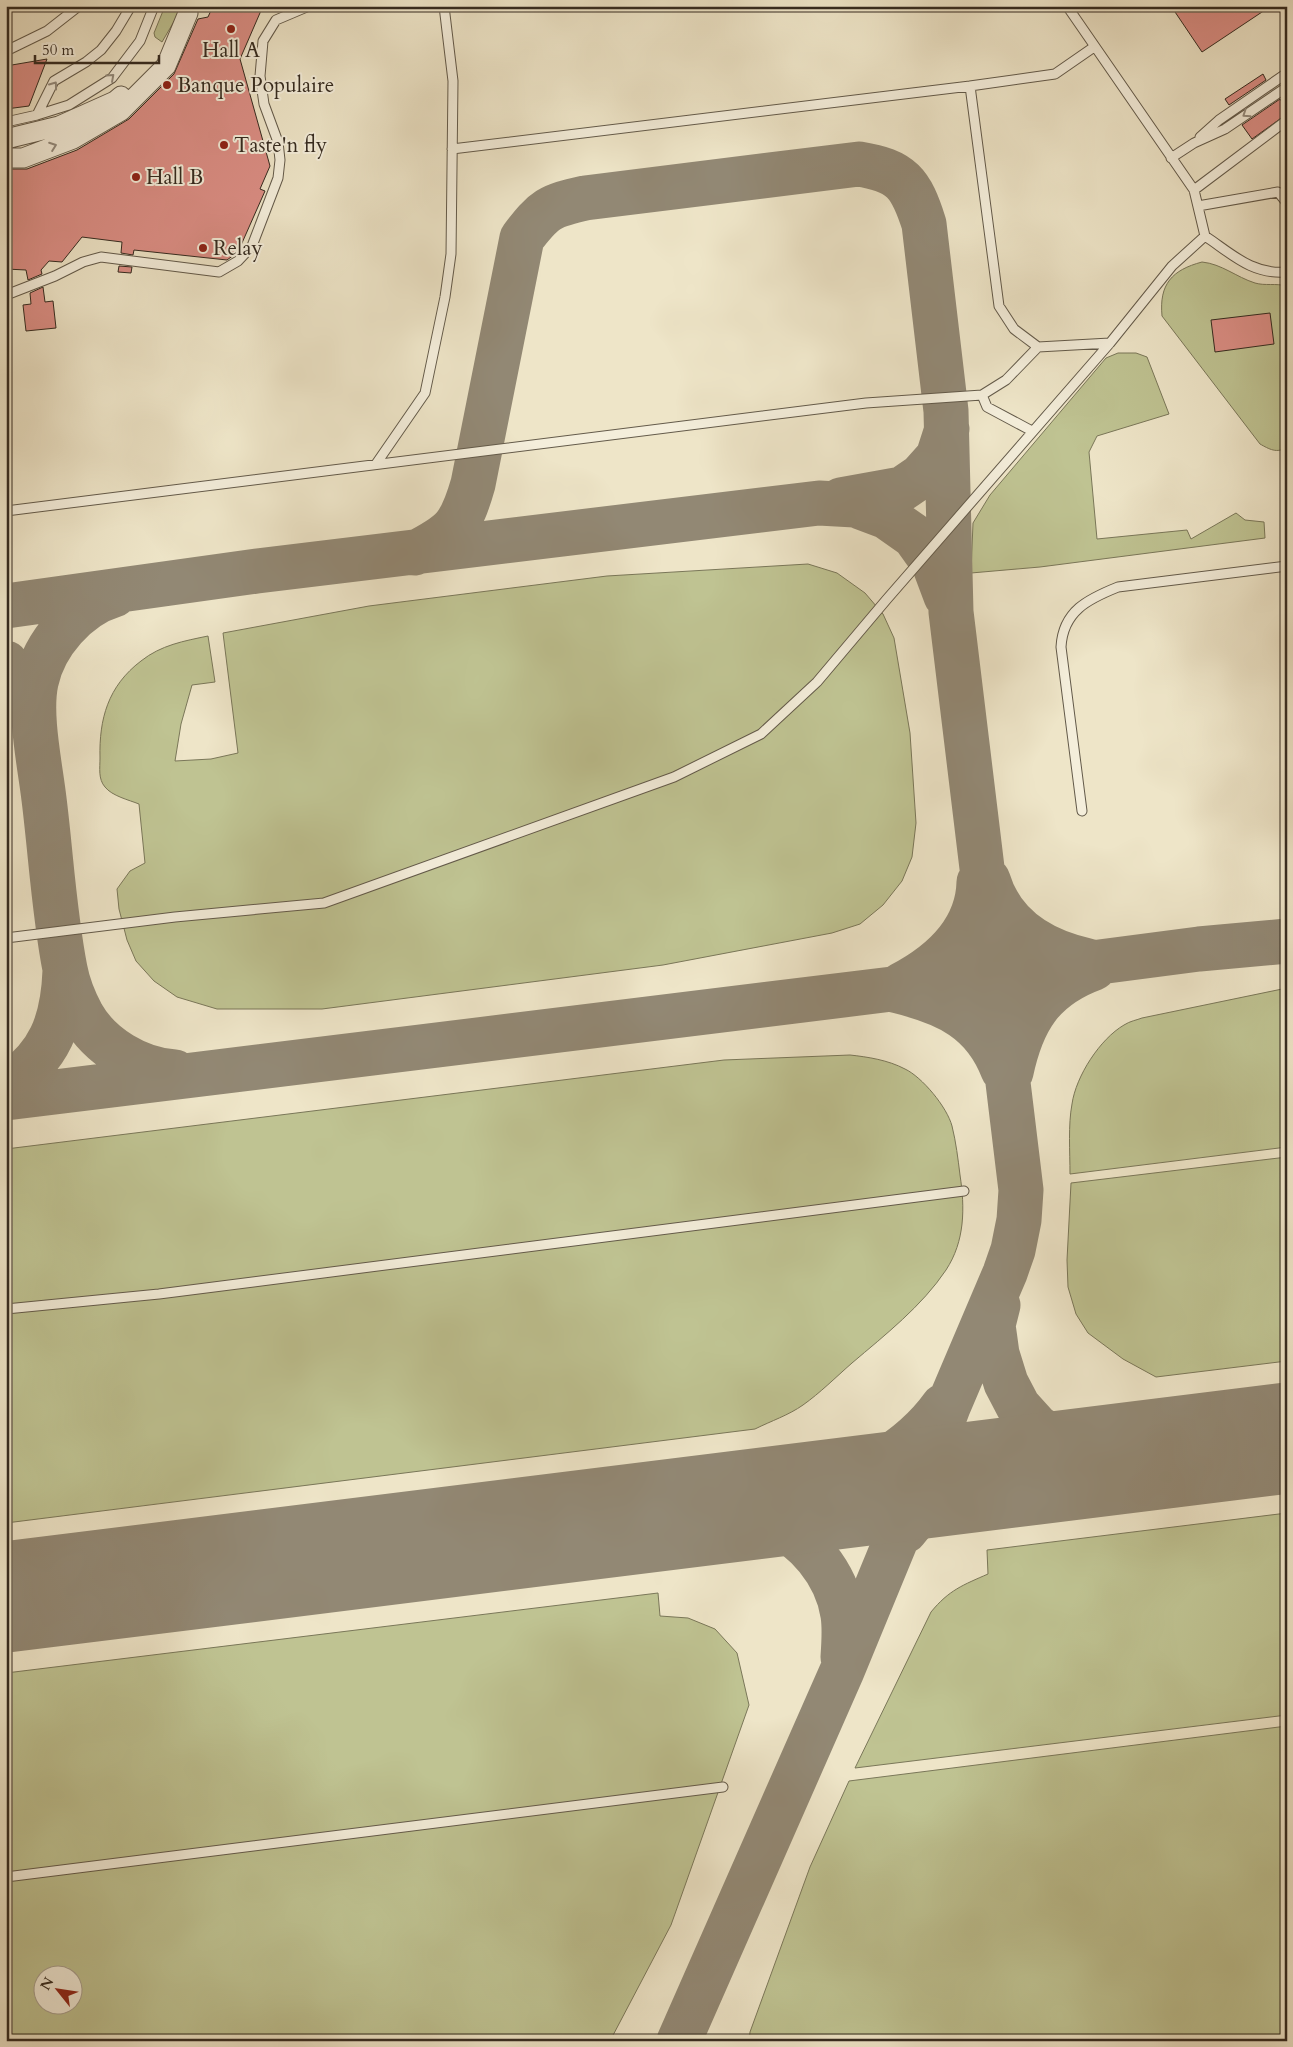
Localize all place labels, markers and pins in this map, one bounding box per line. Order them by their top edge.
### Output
marker: Hall A [225,23,237,35]
place label: Hall A [202,36,260,65]
place label: Banque Populaire [177,71,334,100]
marker: Banque Populaire [161,79,173,91]
place label: Taste'n fly [234,131,327,160]
marker: Taste'n fly [218,139,230,151]
place label: Hall B [146,163,203,192]
marker: Hall B [130,171,142,183]
place label: Relay [213,234,263,263]
marker: Relay [197,242,209,254]

